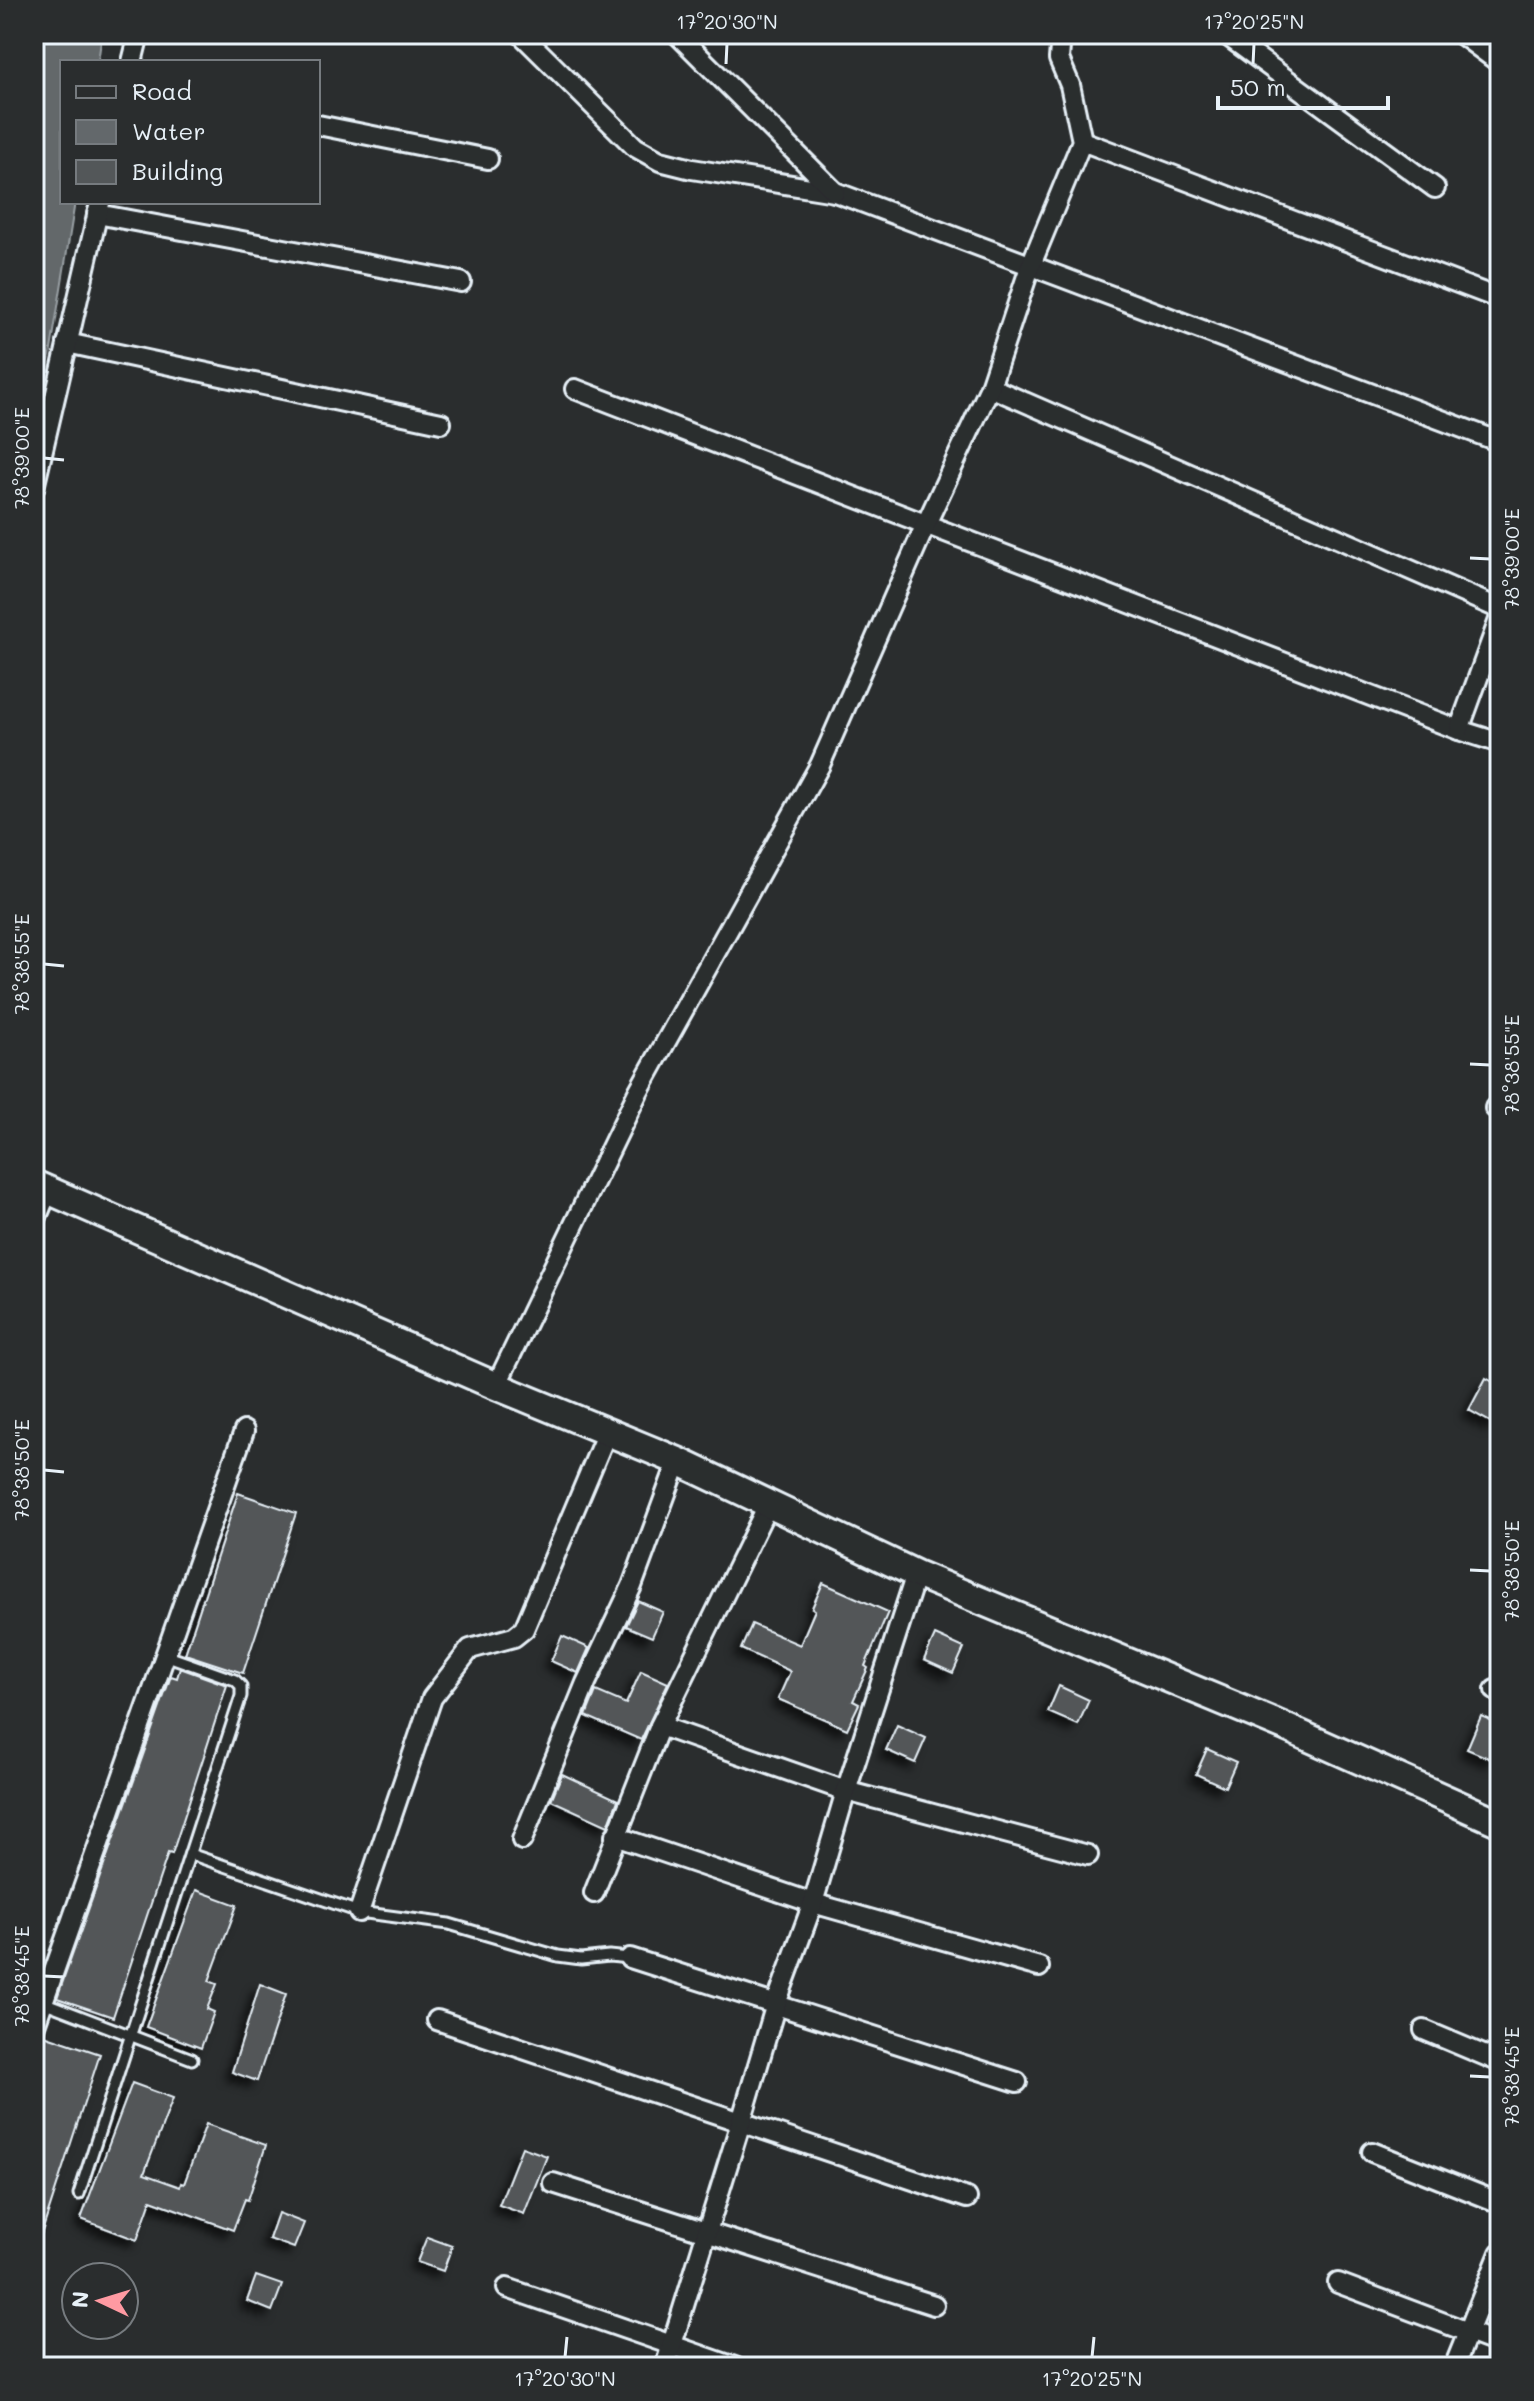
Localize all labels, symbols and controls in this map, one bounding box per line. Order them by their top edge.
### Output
text: 17°20'30"N [676,8,778,34]
text: 17°20'25"N [1204,8,1304,34]
legend [60,60,320,204]
scale bar [1218,60,1388,110]
text: 50 m [1230,71,1286,102]
text: Road [132,75,192,106]
text: Water [132,115,206,146]
text: Building [132,155,223,186]
text: 78°39'00"E [8,407,34,509]
text: 78°39'00"E [1498,508,1524,610]
text: 78°38'55"E [8,914,34,1015]
text: 78°38'55"E [1498,1015,1524,1116]
text: 78°38'50"E [8,1419,34,1521]
text: 78°38'50"E [1498,1520,1524,1622]
text: 78°38'45"E [8,1925,34,2027]
text: 78°38'45"E [1498,2026,1524,2128]
north arrow [60,2261,140,2341]
text: N [65,2290,95,2309]
text: 17°20'30"N [514,2365,616,2391]
text: 17°20'25"N [1042,2365,1142,2391]

